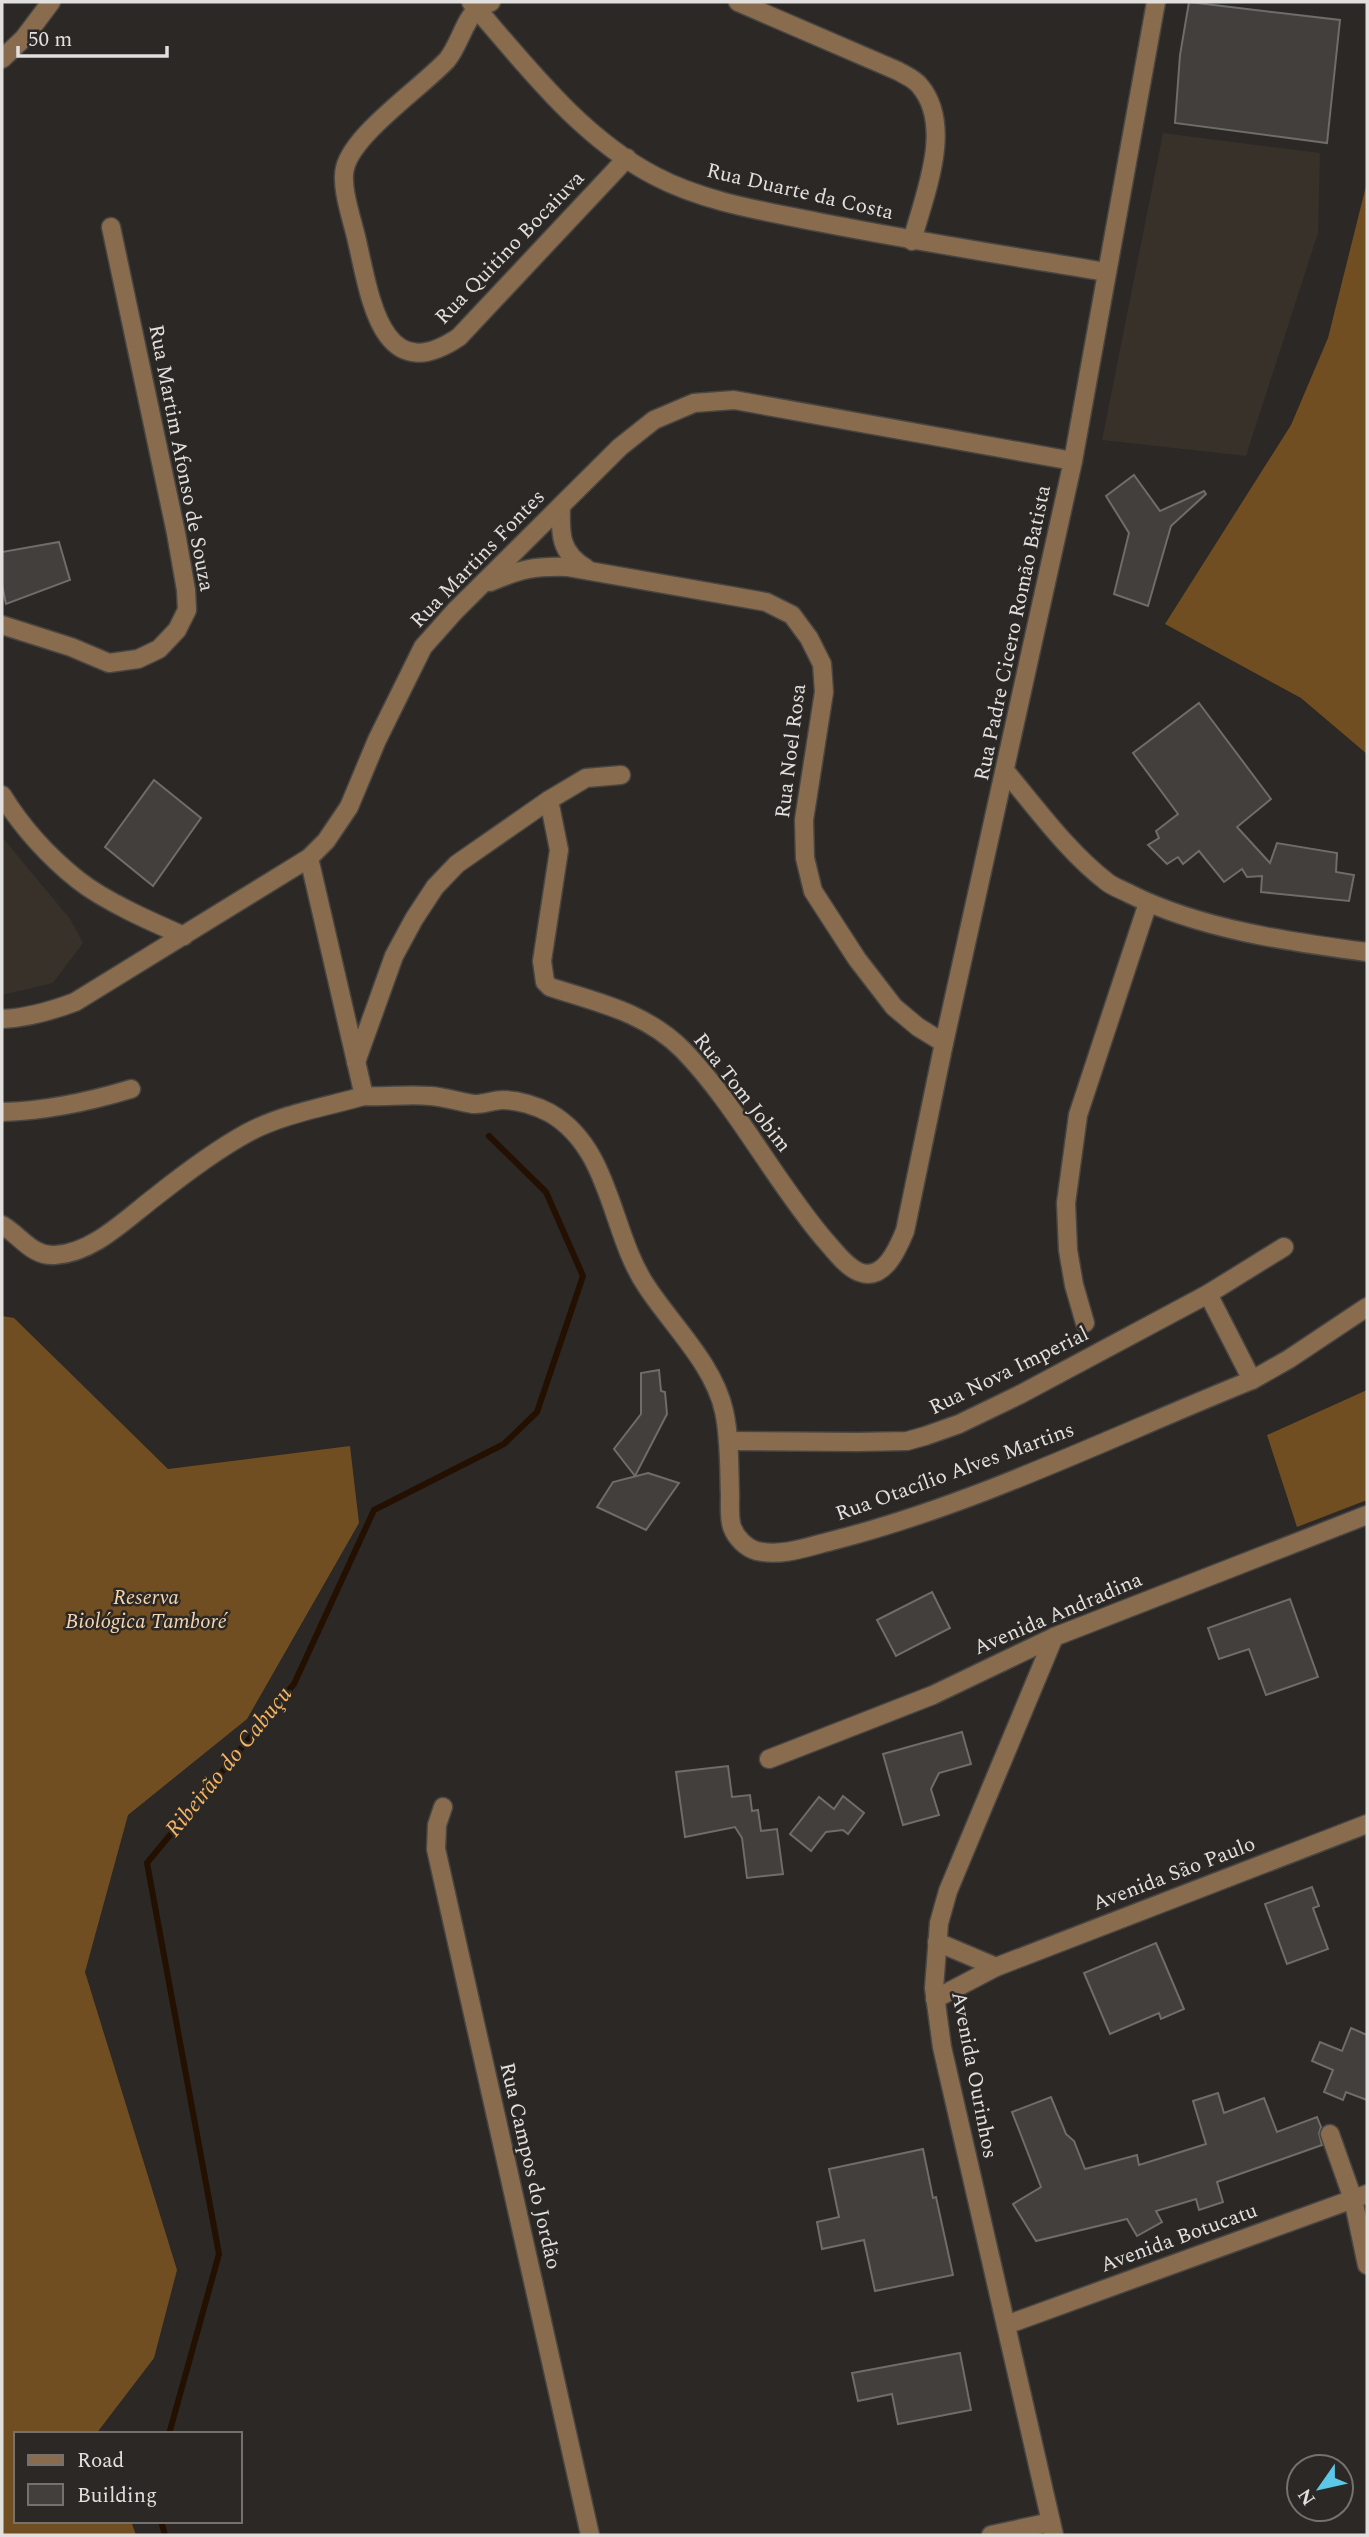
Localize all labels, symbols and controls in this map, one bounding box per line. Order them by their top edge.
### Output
scale bar [18,14,166,58]
text: 50 m [28,24,72,56]
street label: Rua Duarte da Costa [703,155,897,229]
street label: Rua Quitino Bocaiuva [428,163,593,332]
street label: Rua Martim Afonso de Souza [139,322,223,595]
street label: Rua Padre Cicero Romão Batista [966,481,1060,784]
street label: Rua Martins Fontes [403,482,553,636]
street label: Rua Noel Rosa [767,681,815,820]
street label: Rua Tom Jobim [685,1026,799,1160]
street label: Rua Nova Imperial [924,1318,1094,1424]
street label: Rua Otacílio Alves Martins [831,1414,1079,1530]
street label: Avenida Andradina [969,1564,1148,1664]
park label: Reserva Biológica Tamboré [65,1582,229,1638]
water label: Ribeirão do Cabuçu [157,1679,301,1845]
street label: Avenida São Paulo [1088,1828,1260,1920]
street label: Avenida Ourinhos [942,1989,1006,2161]
street label: Rua Campos do Jordão [491,2059,569,2273]
street label: Avenida Botucatu [1096,2195,1262,2281]
legend [14,2432,242,2523]
text: Road [77,2445,124,2477]
north arrow [1285,2453,1355,2523]
text: Building [77,2480,157,2512]
text: N [1291,2482,1324,2511]

